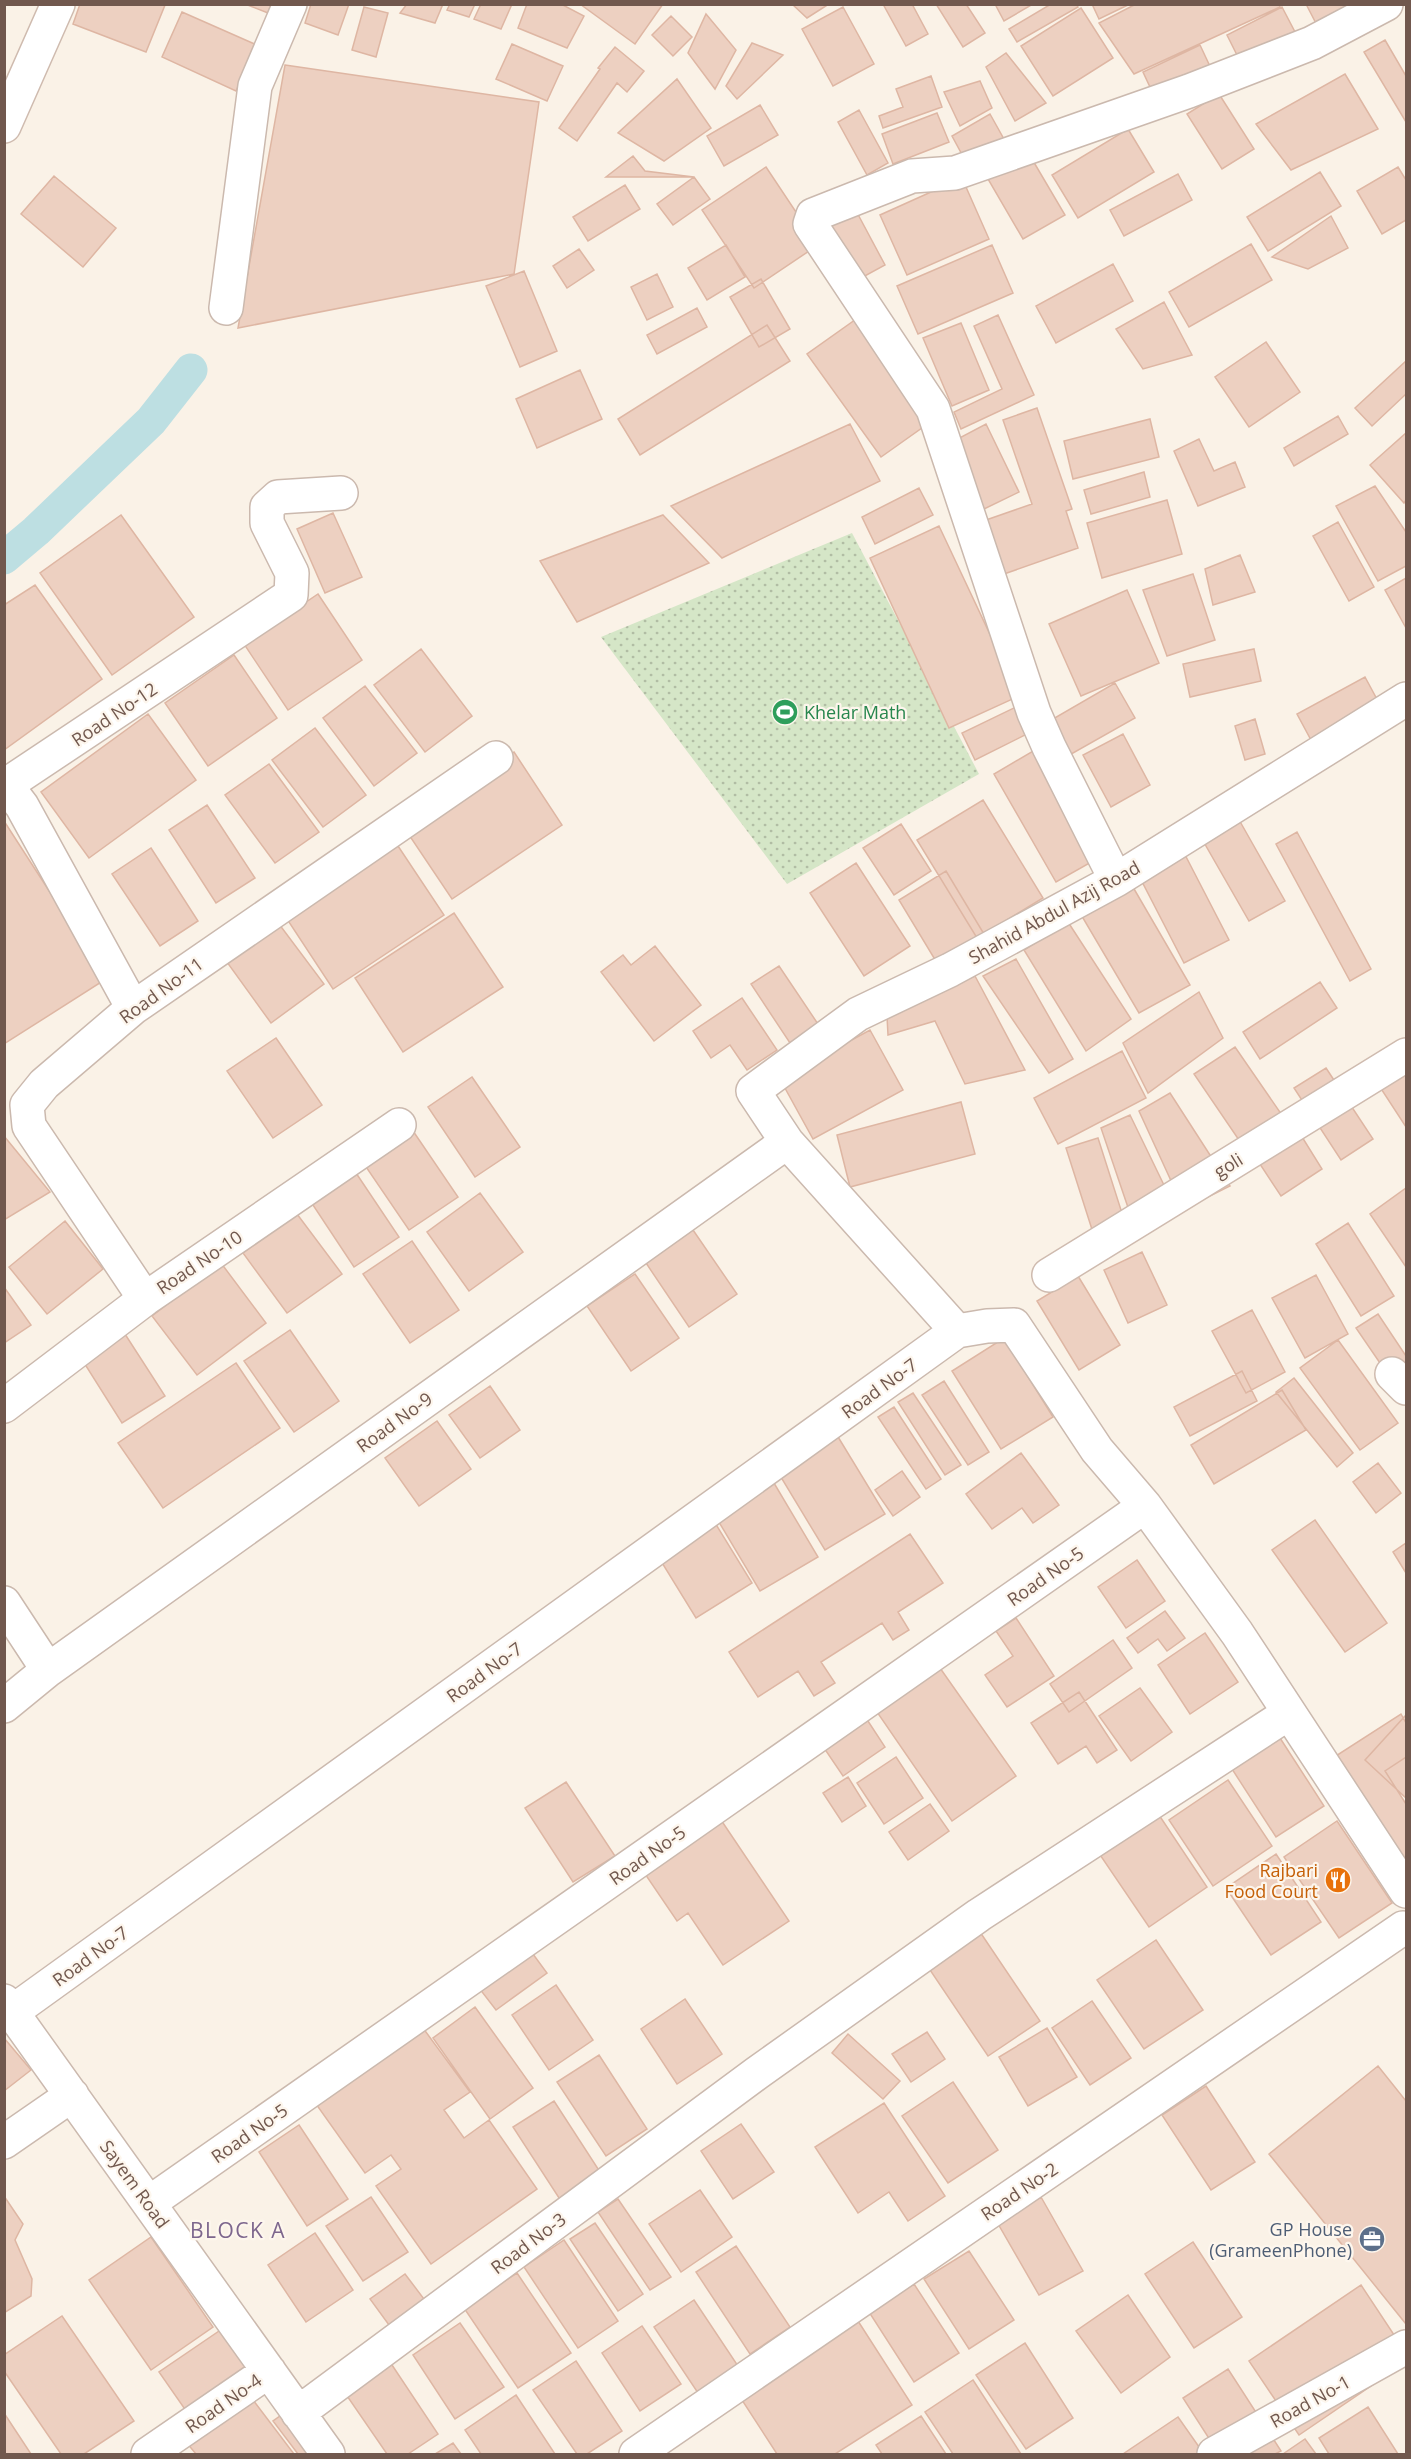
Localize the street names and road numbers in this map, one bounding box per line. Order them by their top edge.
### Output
street label: Road No-12 [67,677,161,751]
street label: Shahid Abdul Azij Road [964,855,1144,969]
street label: Road No-11 [114,951,208,1029]
street label: goli [1209,1147,1247,1183]
street label: Road No-10 [152,1225,246,1299]
street label: Road No-7 [836,1352,922,1424]
street label: Road No-9 [351,1386,437,1458]
street label: Road No-5 [1002,1541,1088,1611]
street label: Road No-7 [441,1636,527,1708]
street label: Road No-5 [604,1820,690,1890]
street label: Road No-7 [47,1920,133,1992]
street label: Road No-5 [206,2098,292,2168]
street label: Sayem Road [95,2135,175,2233]
street label: Road No-2 [976,2156,1062,2226]
street label: Road No-3 [486,2207,570,2279]
street label: Road No-4 [180,2368,266,2438]
street label: Road No-1 [1266,2369,1354,2433]

